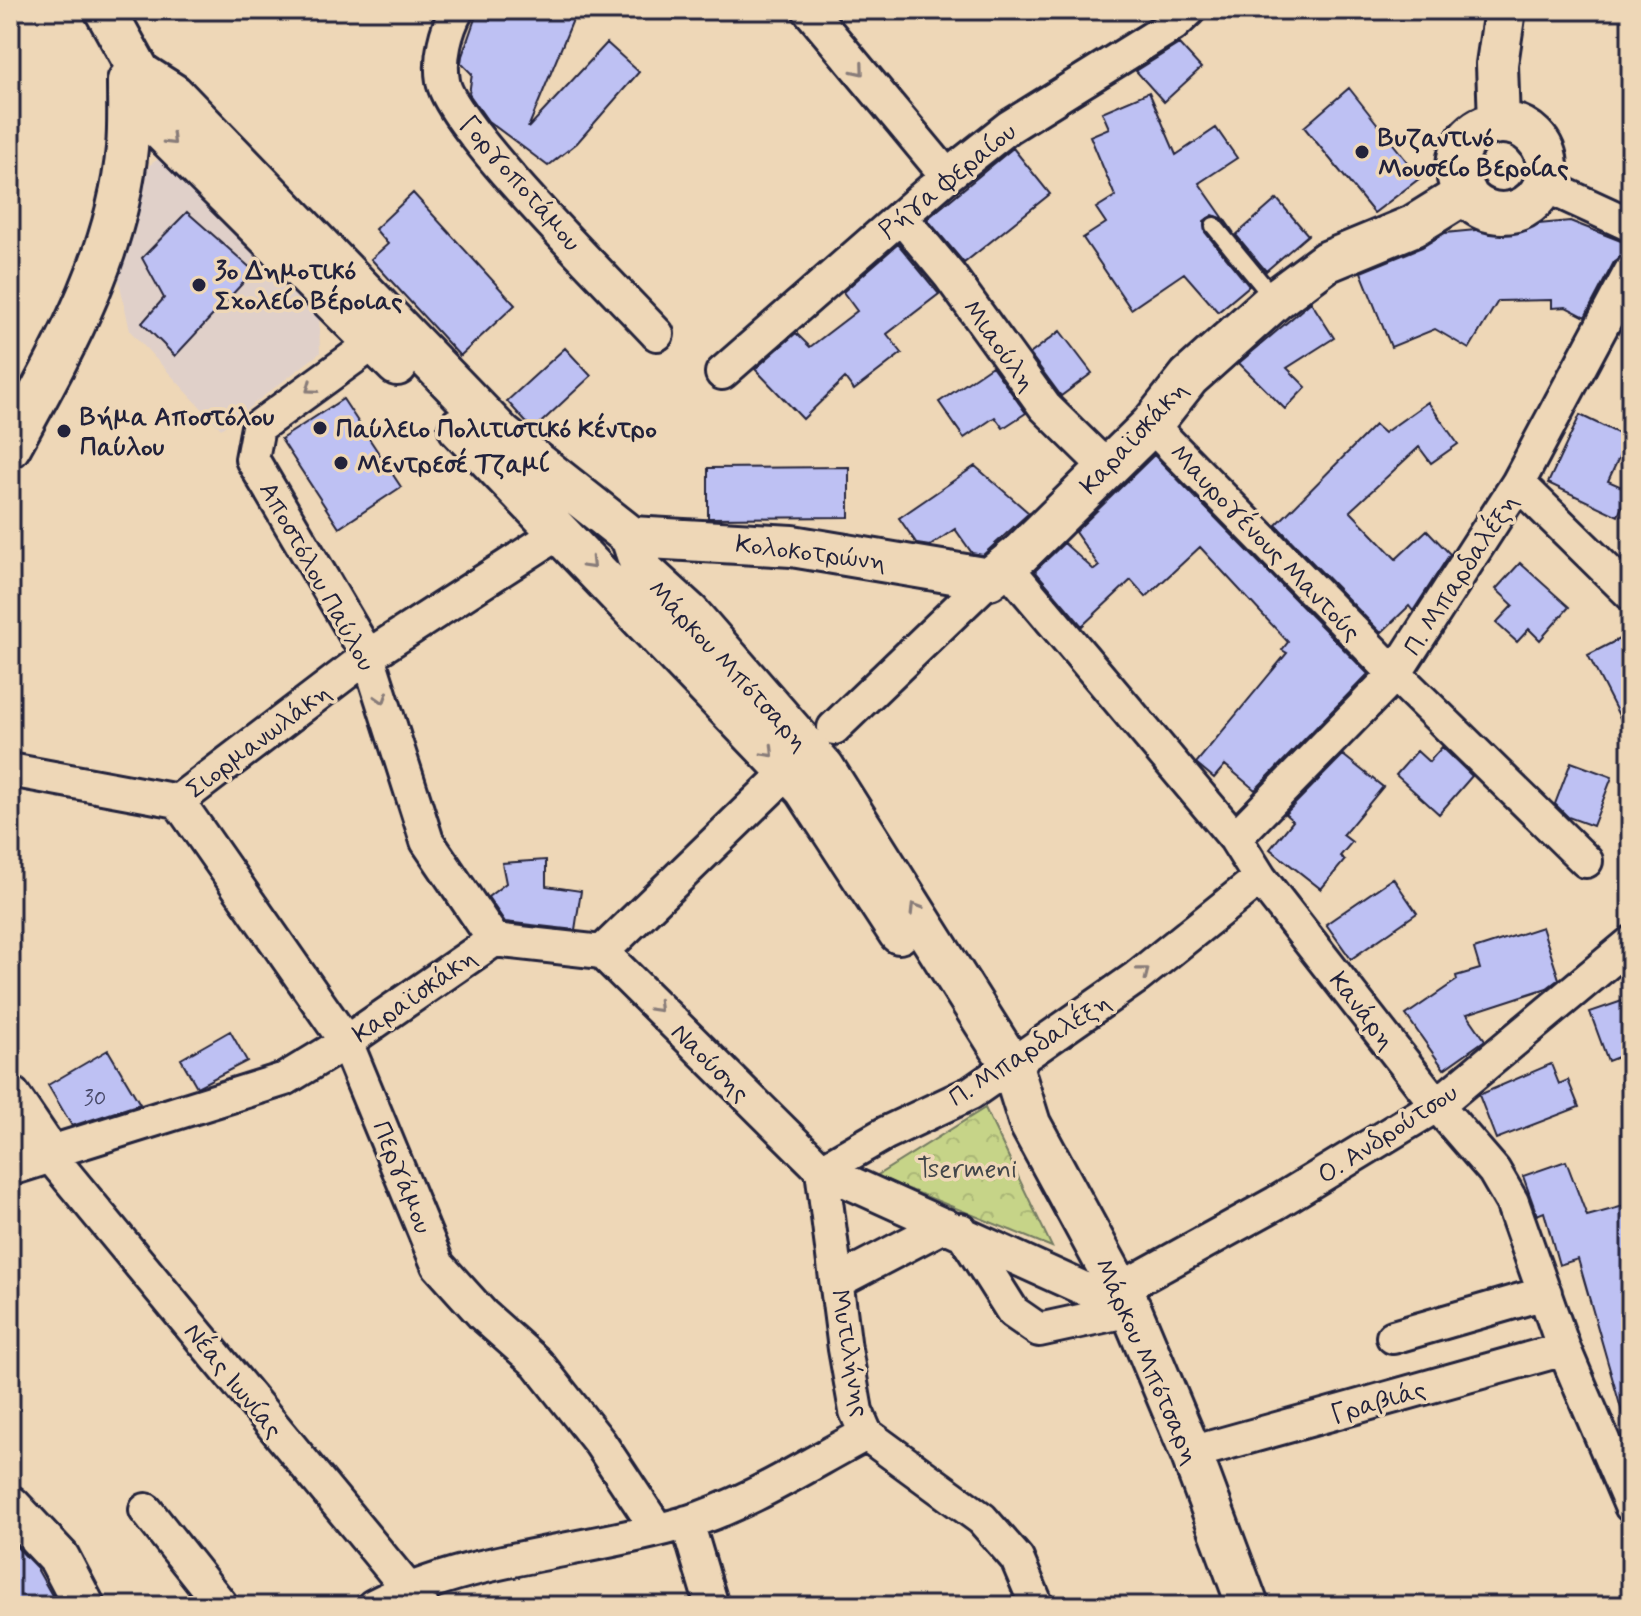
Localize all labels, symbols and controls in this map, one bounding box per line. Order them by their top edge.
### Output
one-way arrow [849,61,864,75]
street label: Γοργοποτάμου [451,109,588,259]
street label: Ρήγα Φεραίου [872,116,1024,247]
place label: Βυζαντινό Μουσείο Βεροίας [1378,122,1569,186]
one-way arrow [162,131,176,145]
marker: Βυζαντινό Μουσείο Βεροίας [1353,143,1371,161]
place label: 3ο Δημοτικό Σχολείο Βέροιας [215,255,403,319]
marker: 3ο Δημοτικό Σχολείο Βέροιας [190,276,208,294]
street label: Μιαούλη [954,293,1043,399]
street label: Καραϊσκάκη [1073,374,1196,503]
one-way arrow [306,378,320,393]
place label: Βήμα Αποστόλου Παύλου [80,401,275,465]
place label: Παύλειο Πολιτιστικό Κέντρο [336,412,657,447]
marker: Παύλειο Πολιτιστικό Κέντρο [311,419,329,437]
marker: Βήμα Αποστόλου Παύλου [55,422,73,440]
street label: Μαυρογένους Μαντούς [1161,437,1368,649]
place label: Μεντρεσέ Τζαμί [357,447,549,482]
marker: Μεντρεσέ Τζαμί [332,454,350,472]
street label: Αποστόλου Παύλου [250,476,382,678]
street label: Π. Μπαρδαλέξη [1397,488,1527,663]
street label: Κολοκοτρώνη [734,528,888,580]
one-way arrow [581,555,595,569]
street label: Μάρκου Μπότσαρη [639,574,816,759]
street label: Σιορμανωλάκη [180,676,338,807]
one-way arrow [372,691,388,705]
one-way arrow [760,743,775,757]
one-way arrow [909,902,924,917]
street label: Καραϊσκάκη [346,941,484,1052]
street label: Κανάρη [1320,965,1403,1057]
one-way arrow [1135,967,1149,982]
street label: Π. Μπαρδαλέξη [943,986,1118,1116]
one-way arrow [648,998,662,1012]
street label: Ναούσης [663,1017,756,1110]
street label: Ο. Ανδρούτσου [1311,1077,1465,1193]
house number: 30 [84,1085,106,1113]
street label: Περγάμου [363,1116,439,1239]
park label: Tsermeni [917,1153,1017,1187]
street label: Μάρκου Μπότσαρη [1085,1253,1207,1470]
street label: Mυτιλήνης [821,1287,877,1420]
street label: Νέας Ιωνίας [175,1316,290,1446]
street label: Γραβιάς [1327,1373,1430,1433]

